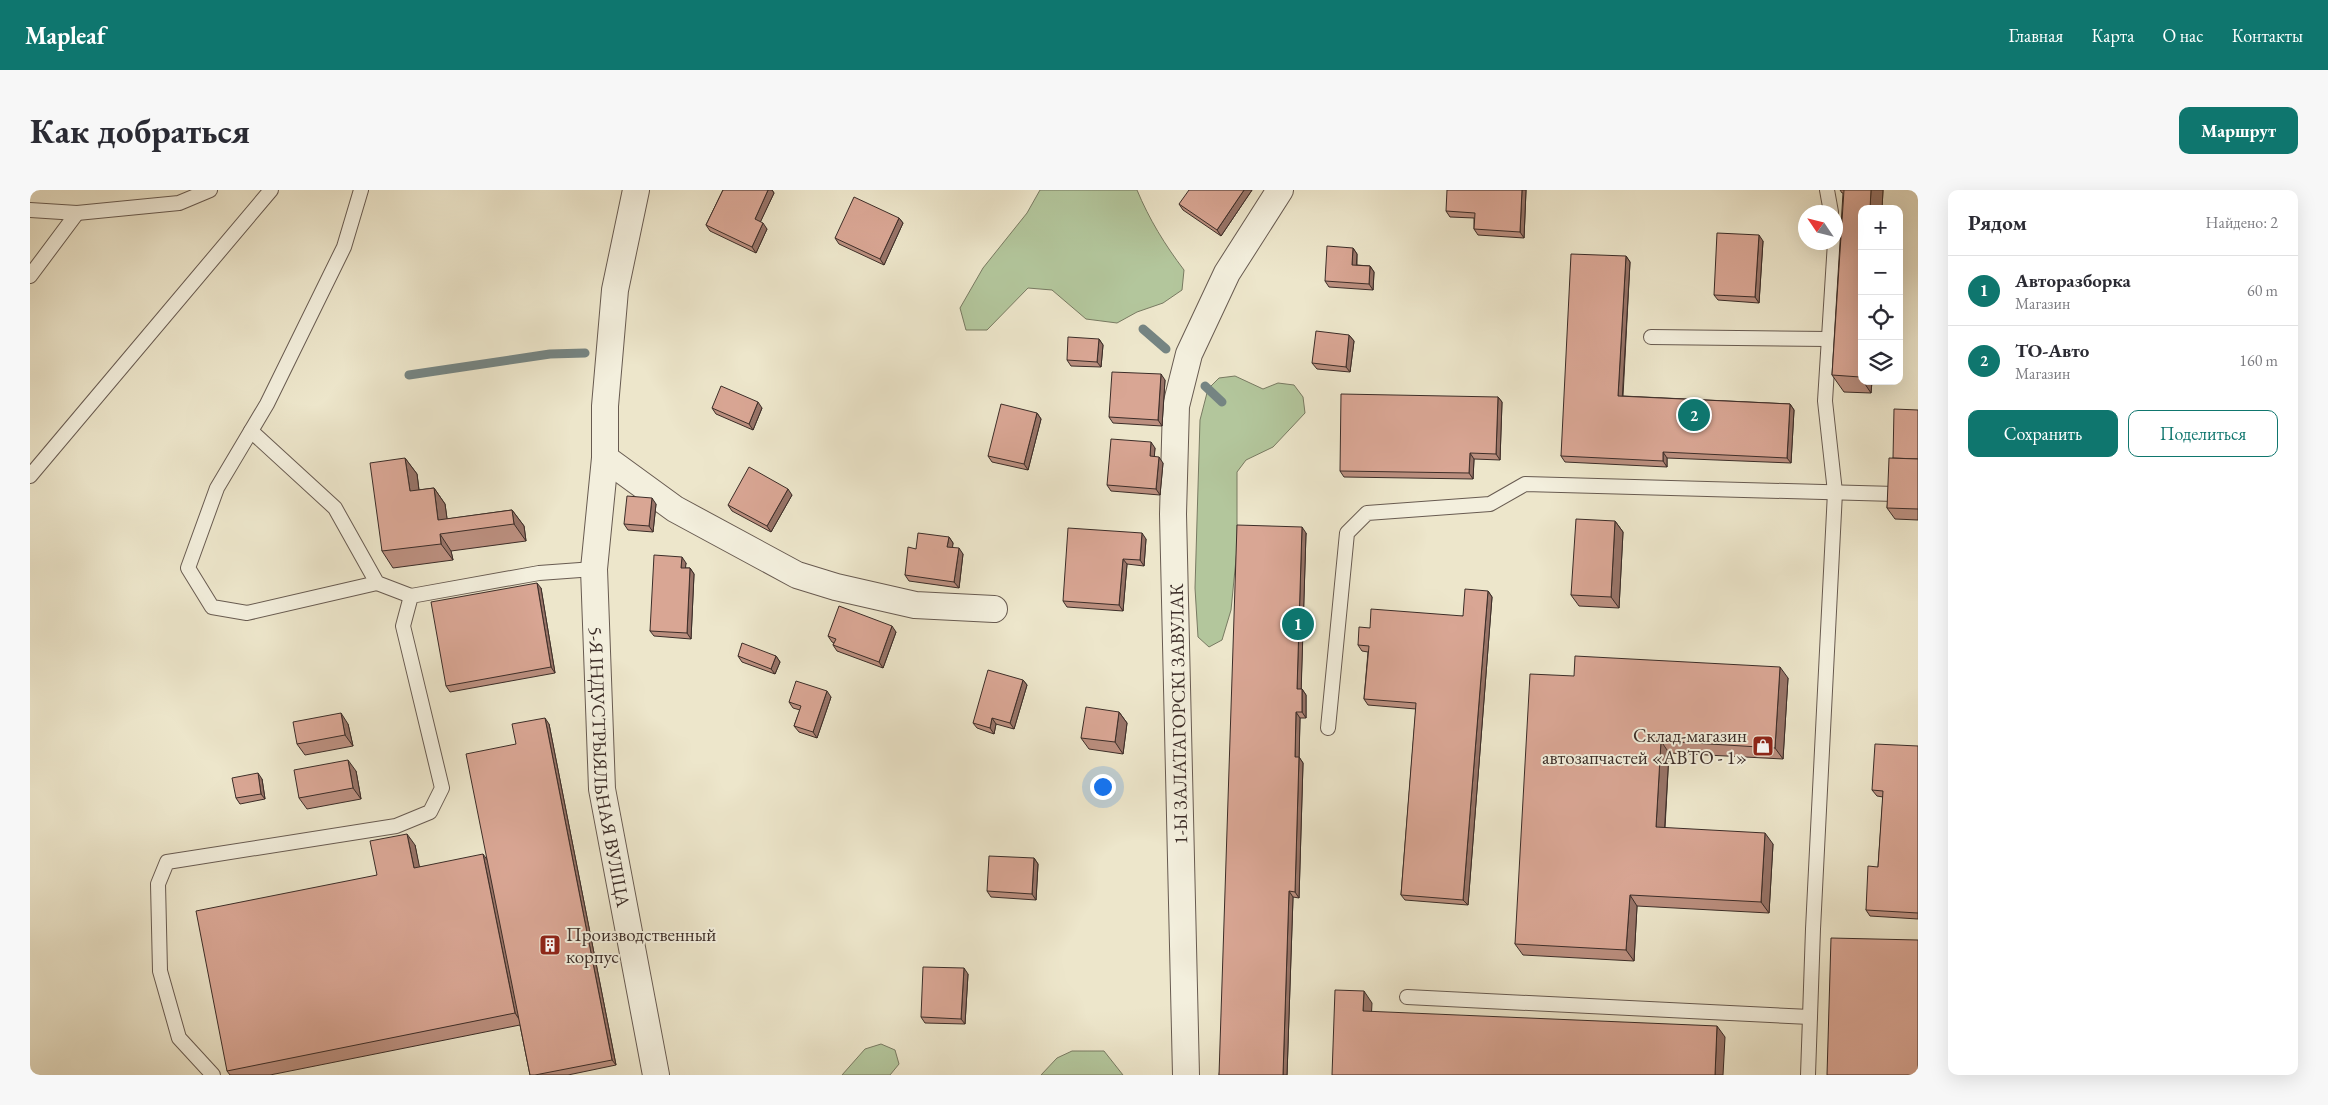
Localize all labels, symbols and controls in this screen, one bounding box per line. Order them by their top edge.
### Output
text: Mapleaf [25,20,106,51]
text: Главная [2009,24,2063,47]
text: Карта [2091,24,2134,47]
text: О нас [2162,24,2204,47]
text: Контакты [2232,24,2303,47]
button: Маршрут [2179,107,2298,154]
text: Как добраться [30,108,250,153]
north arrow [1798,205,1843,250]
map controls [1858,205,1903,385]
button: + [1858,205,1903,250]
text: Рядом [1968,209,2027,236]
text: Найдено: 2 [2206,212,2278,233]
button: − [1858,250,1903,295]
text: Авторазборка [2015,268,2131,293]
text: 1 [1980,280,1988,301]
text: 60 m [2247,280,2278,301]
text: Магазин [2015,293,2070,314]
button: locate [1858,295,1903,340]
text: ТО-Авто [2015,338,2089,363]
button: layers [1858,340,1903,385]
text: 2 [1980,350,1988,371]
text: 160 m [2239,350,2278,371]
text: Магазин [2015,363,2070,384]
pin: 2 [1678,396,1710,434]
button: Сохранить [1968,410,2118,457]
button: Поделиться [2128,410,2278,457]
street label: 1-Ы ЗАЛАТАГОРСКІ ЗАВУЛАК [1164,583,1193,845]
pin: 1 [1282,605,1314,643]
street label: 5-Я ІНДУСТРЫЯЛЬНАЯ ВУЛІЦА [583,626,636,910]
place label: Склад-магазин автозапчастей «АВТО - 1» [1542,723,1747,770]
shop icon: Склад-магазин автозапчастей «АВТО - 1» [1751,734,1775,758]
your location [1090,774,1116,800]
place label: Производственный корпус [566,922,716,969]
building icon: Производственный корпус [538,933,562,957]

